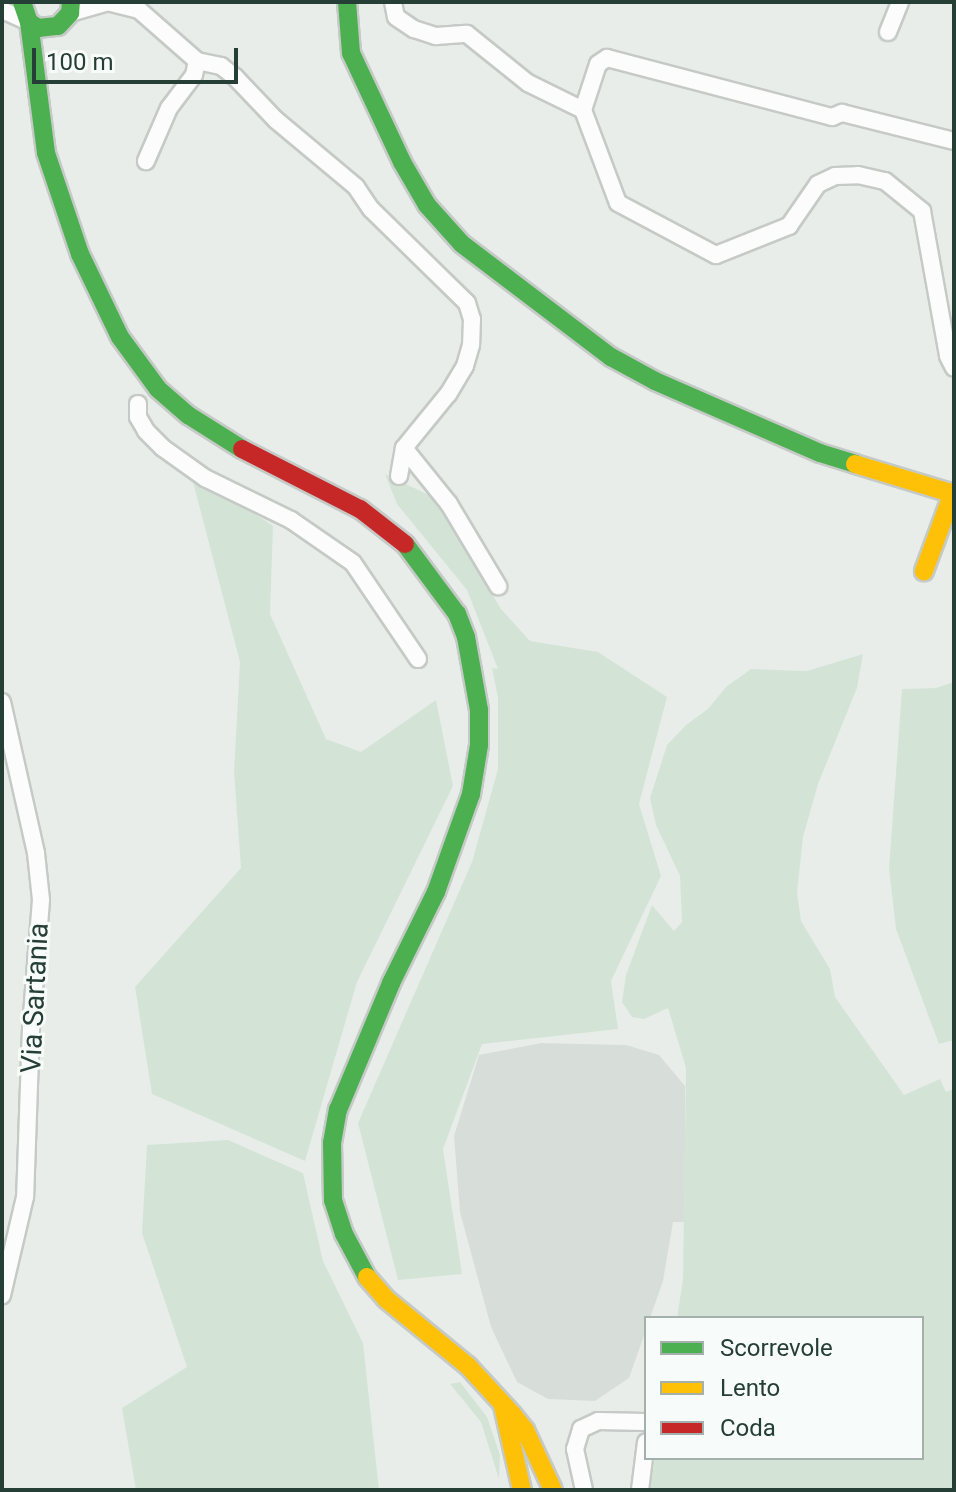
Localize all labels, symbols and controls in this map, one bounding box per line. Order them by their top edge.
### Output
scale bar [36,32,242,82]
text: 100 m [46,48,113,76]
street label: Via Sartania [14,922,56,1074]
legend [644,1316,924,1460]
text: Scorrevole [720,1334,833,1362]
text: Lento [720,1374,780,1402]
text: Coda [720,1414,776,1442]

